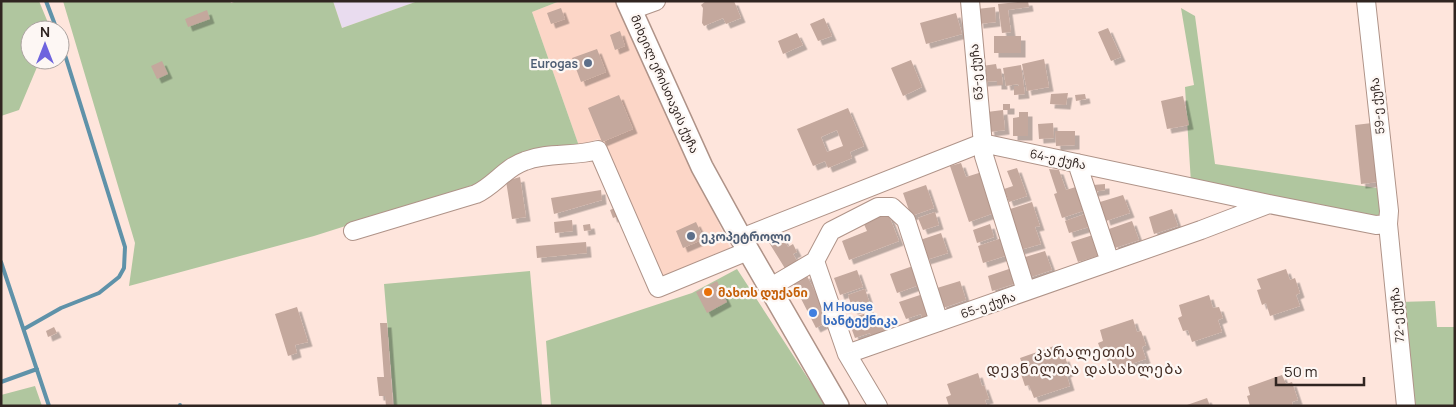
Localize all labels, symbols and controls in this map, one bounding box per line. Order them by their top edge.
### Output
street label: მიხეილ ერისთავის ქუჩა [627,12,703,156]
north arrow [20,20,70,70]
text: N [40,22,50,41]
street label: 63-ე ქუჩა [965,43,987,101]
place label: Eurogas [531,55,578,72]
marker: Eurogas [582,57,594,69]
street label: 59-ე ქუჩა [1366,77,1388,135]
street label: 64-ე ქუჩა [1028,145,1088,173]
place label: ეკოპეტროლი [701,228,791,245]
marker: ეკოპეტროლი [685,230,697,242]
place label: მახოს დუქანი [718,284,808,301]
marker: მახოს დუქანი [702,286,714,298]
street label: 72-ე ქუჩა [1386,287,1408,343]
street label: 65-ე ქუჩა [958,288,1018,322]
place label: M House სანტექნიკა [823,298,898,329]
marker: M House სანტექნიკა [807,307,819,319]
district label: კარალეთის დევნილთა დასახლება [987,341,1183,379]
scale bar [1276,354,1364,386]
text: 50 m [1284,361,1318,382]

